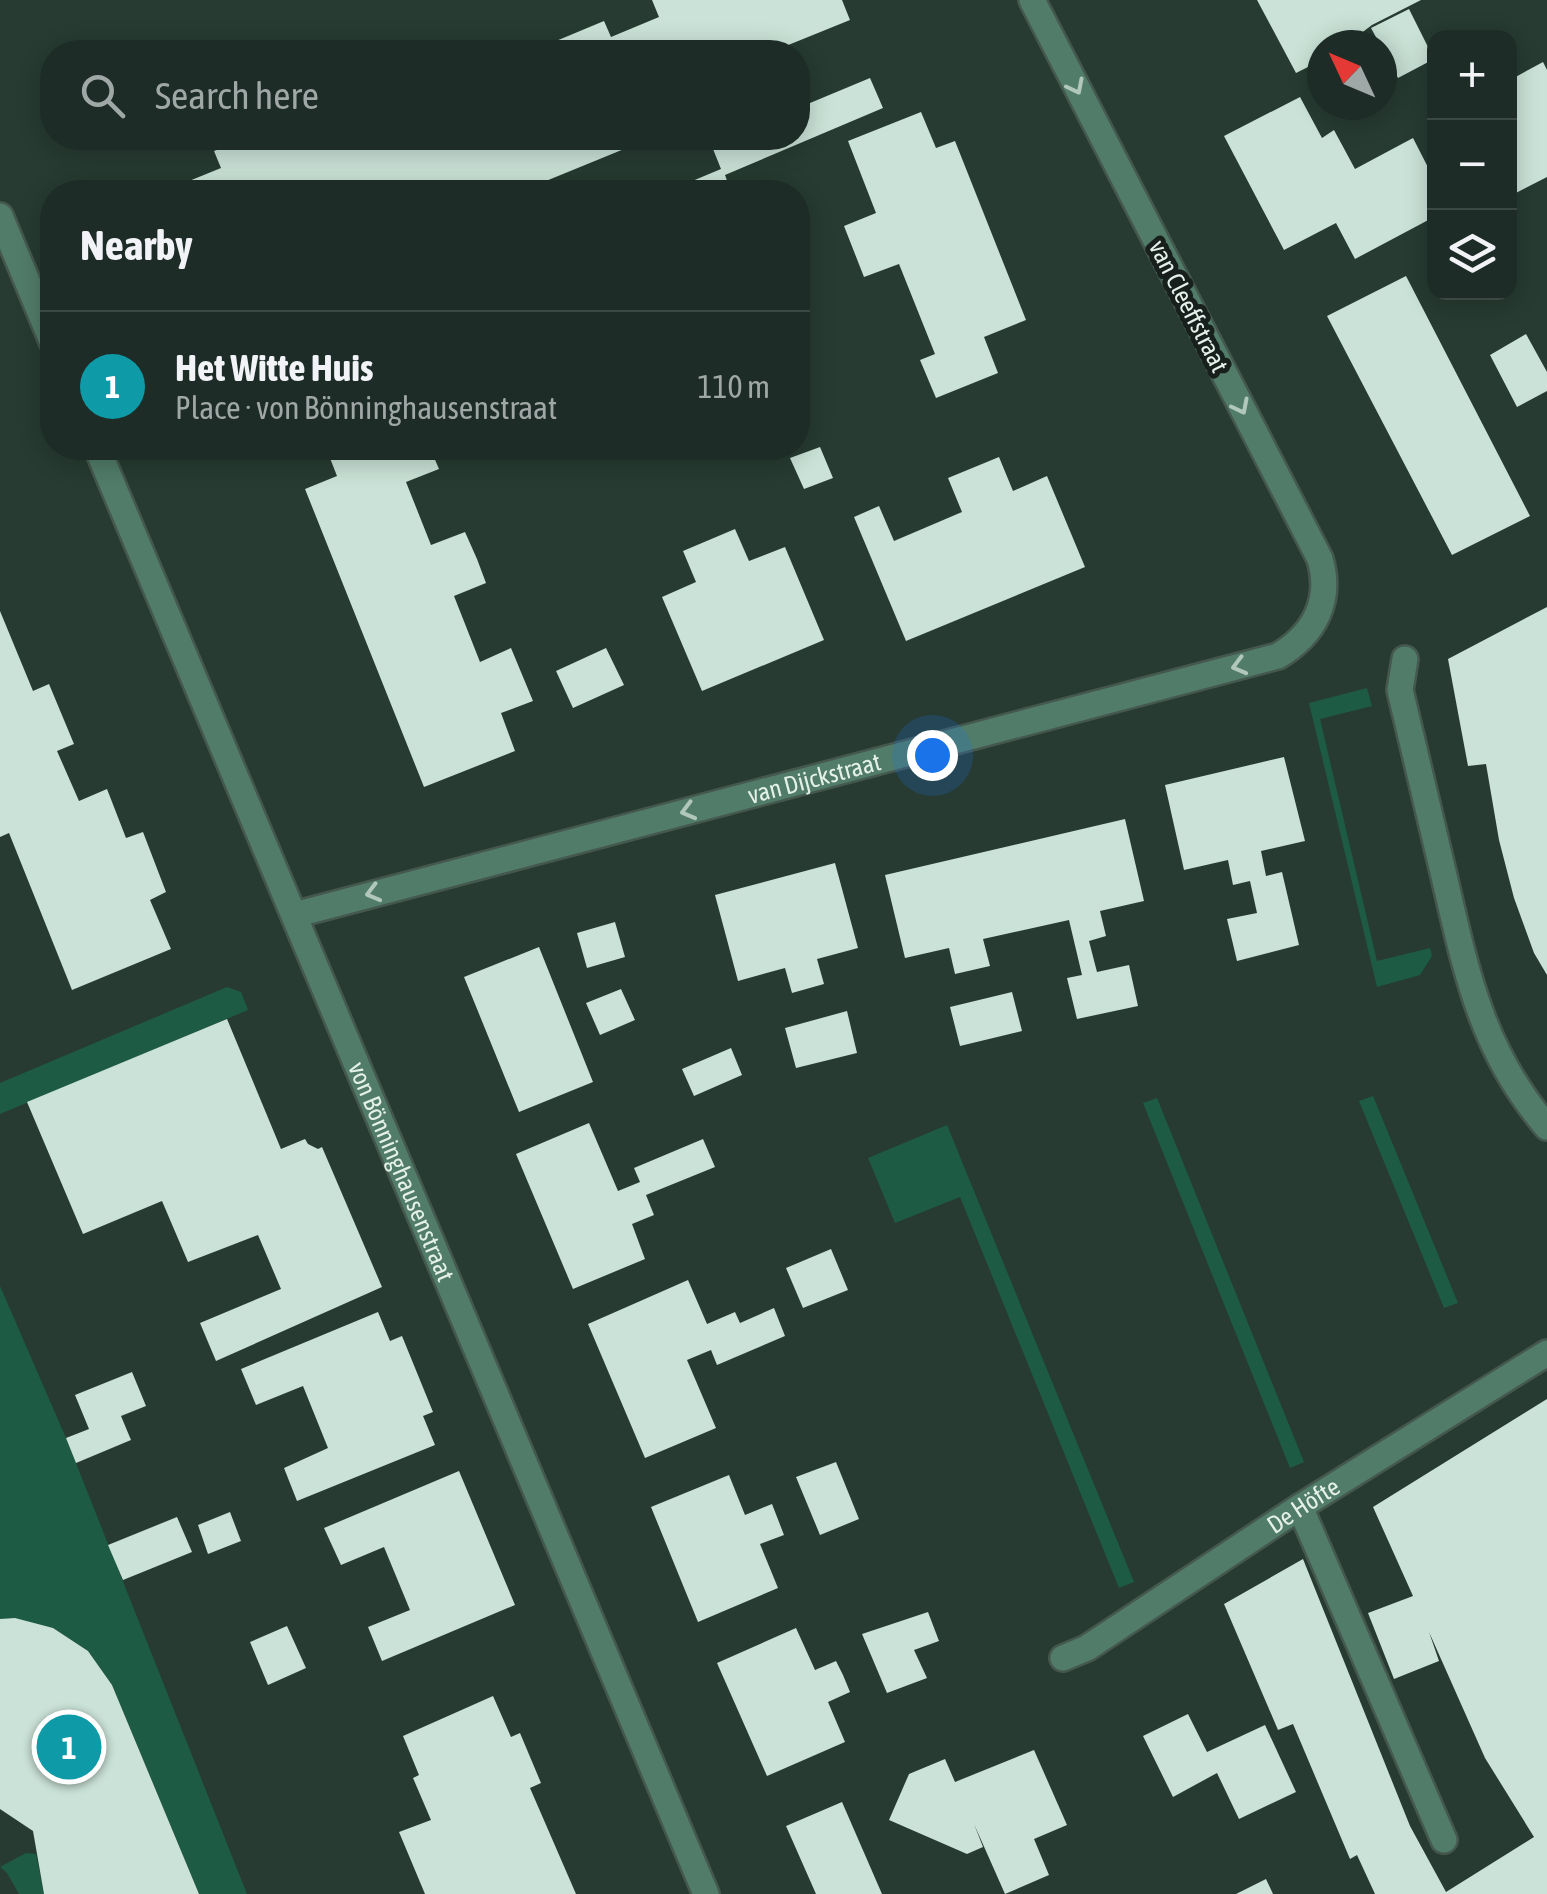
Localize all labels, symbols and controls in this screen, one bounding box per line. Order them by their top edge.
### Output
north arrow [1307,30,1397,120]
map controls [1427,30,1517,300]
button: + [1427,30,1517,120]
search box [40,40,810,150]
icon: search [75,68,130,123]
text: Search here [155,74,319,117]
one-way arrow [1064,76,1083,94]
button: − [1427,120,1517,210]
button: layers [1427,210,1517,300]
text: Nearby [80,221,193,269]
street label: van Cleeffstraat [1144,235,1234,377]
text: Het Witte Huis [175,346,373,389]
text: 1 [105,368,120,405]
text: 110 m [697,368,770,405]
text: Place · von Bönninghausenstraat [175,389,557,426]
one-way arrow [1229,396,1248,414]
one-way arrow [1231,655,1248,676]
your location [907,730,958,781]
street label: van Dijckstraat [745,747,884,809]
one-way arrow [680,799,697,820]
one-way arrow [365,882,382,903]
street label: von Bönninghausenstraat [343,1057,460,1285]
street label: De Höfte [1262,1472,1345,1539]
pin: 1 [36,1710,102,1784]

